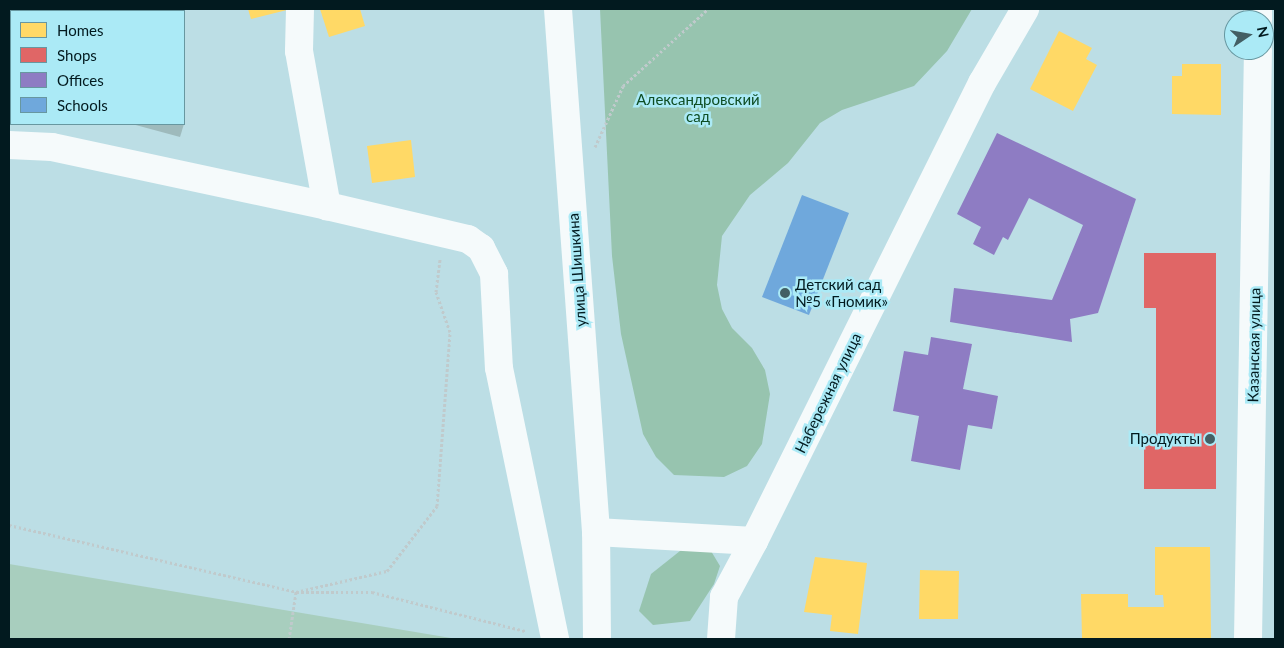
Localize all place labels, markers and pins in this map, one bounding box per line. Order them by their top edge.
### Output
place label: Детский сад №5 «Гномик» [795,275,888,310]
marker: Детский сад №5 «Гномик» [779,287,791,299]
place label: Продукты [1130,430,1200,448]
marker: Продукты [1204,433,1216,445]

